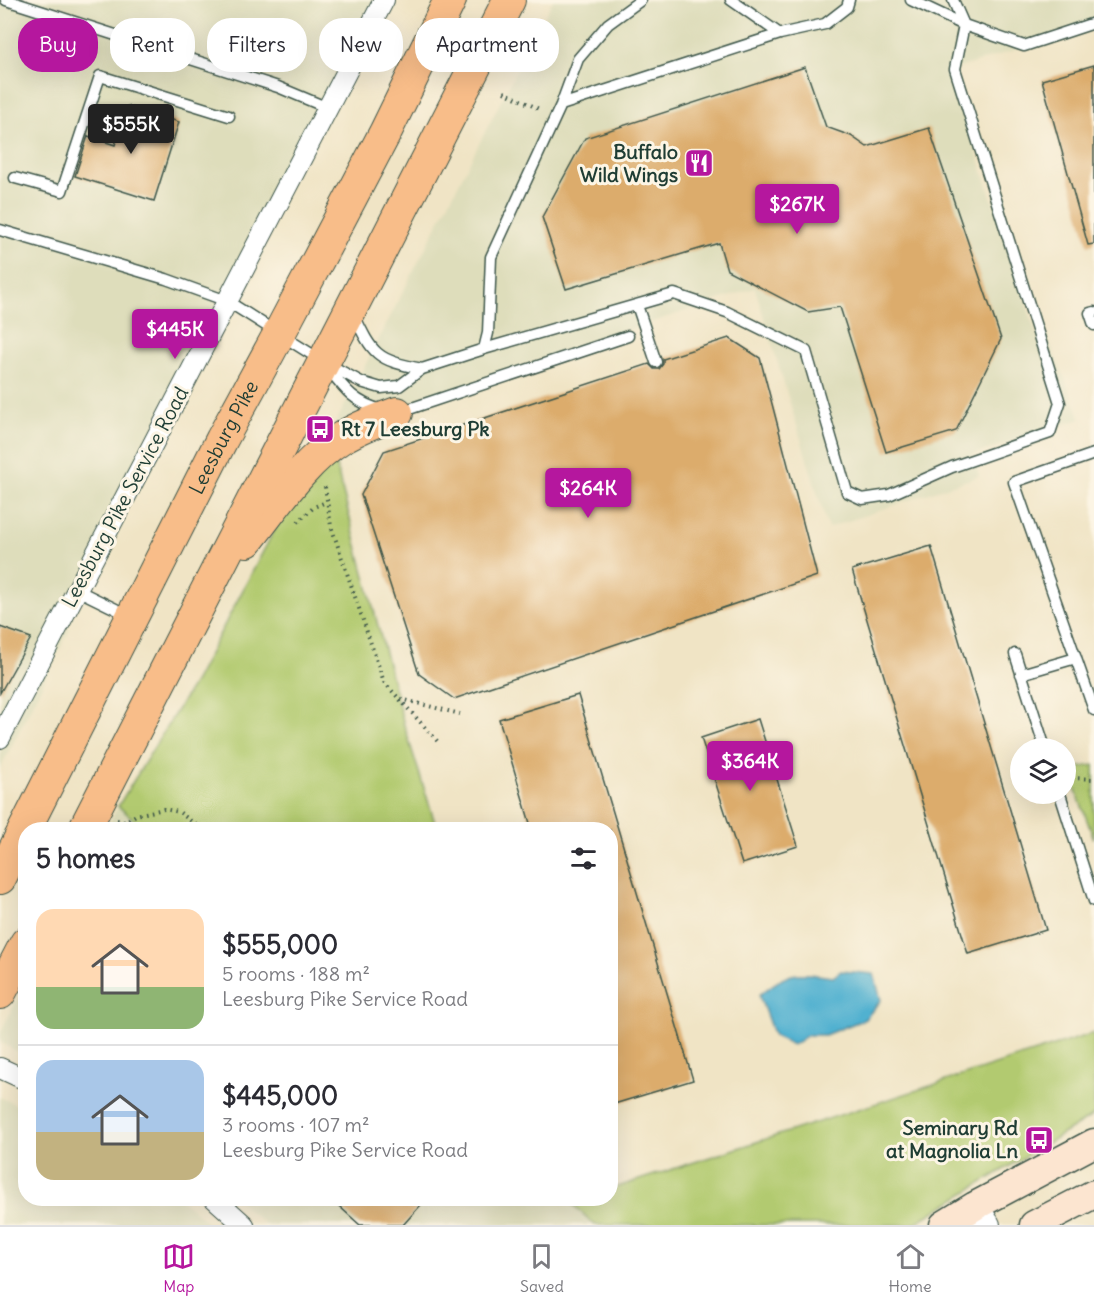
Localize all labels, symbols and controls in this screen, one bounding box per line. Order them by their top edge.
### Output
chip: Buy [18,18,98,72]
chip: Rent [110,18,195,72]
chip: Filters [207,18,307,72]
chip: New [319,18,403,72]
chip: Apartment [415,18,559,72]
pin: $555K [89,104,173,155]
text: $555K [102,111,160,136]
place label: Buffalo Wild Wings [580,139,678,187]
restaurant icon: Buffalo Wild Wings [683,147,715,179]
pin: $267K [755,184,839,235]
text: $267K [769,191,825,216]
pin: $445K [133,309,217,360]
text: $445K [146,316,204,341]
street label: Leesburg Pike [183,376,263,498]
street label: Leesburg Pike Service Road [56,382,193,611]
bus stop icon: Rt 7 Leesburg Pk [304,413,336,445]
place label: Rt 7 Leesburg Pk [341,416,490,441]
pin: $264K [546,468,630,519]
text: $264K [559,475,617,500]
map controls [1010,738,1076,804]
button: layers [1010,738,1076,804]
pin: $364K [708,741,792,792]
text: $364K [721,748,779,773]
text: 5 homes [36,842,135,875]
icon: filters [567,842,600,875]
text: $555,000 [222,928,338,961]
icon: home [84,933,156,1005]
text: 5 rooms · 188 m² [222,961,370,986]
text: Leesburg Pike Service Road [222,986,468,1011]
text: $445,000 [222,1079,338,1112]
icon: home [84,1084,156,1156]
text: 3 rooms · 107 m² [222,1112,370,1137]
place label: Seminary Rd at Magnolia Ln [886,1115,1018,1163]
bus stop icon: Seminary Rd at Magnolia Ln [1023,1124,1055,1156]
text: Leesburg Pike Service Road [222,1137,468,1162]
tab: Map [162,1240,195,1296]
tab: Saved [520,1240,564,1296]
tab: Home [889,1240,932,1296]

